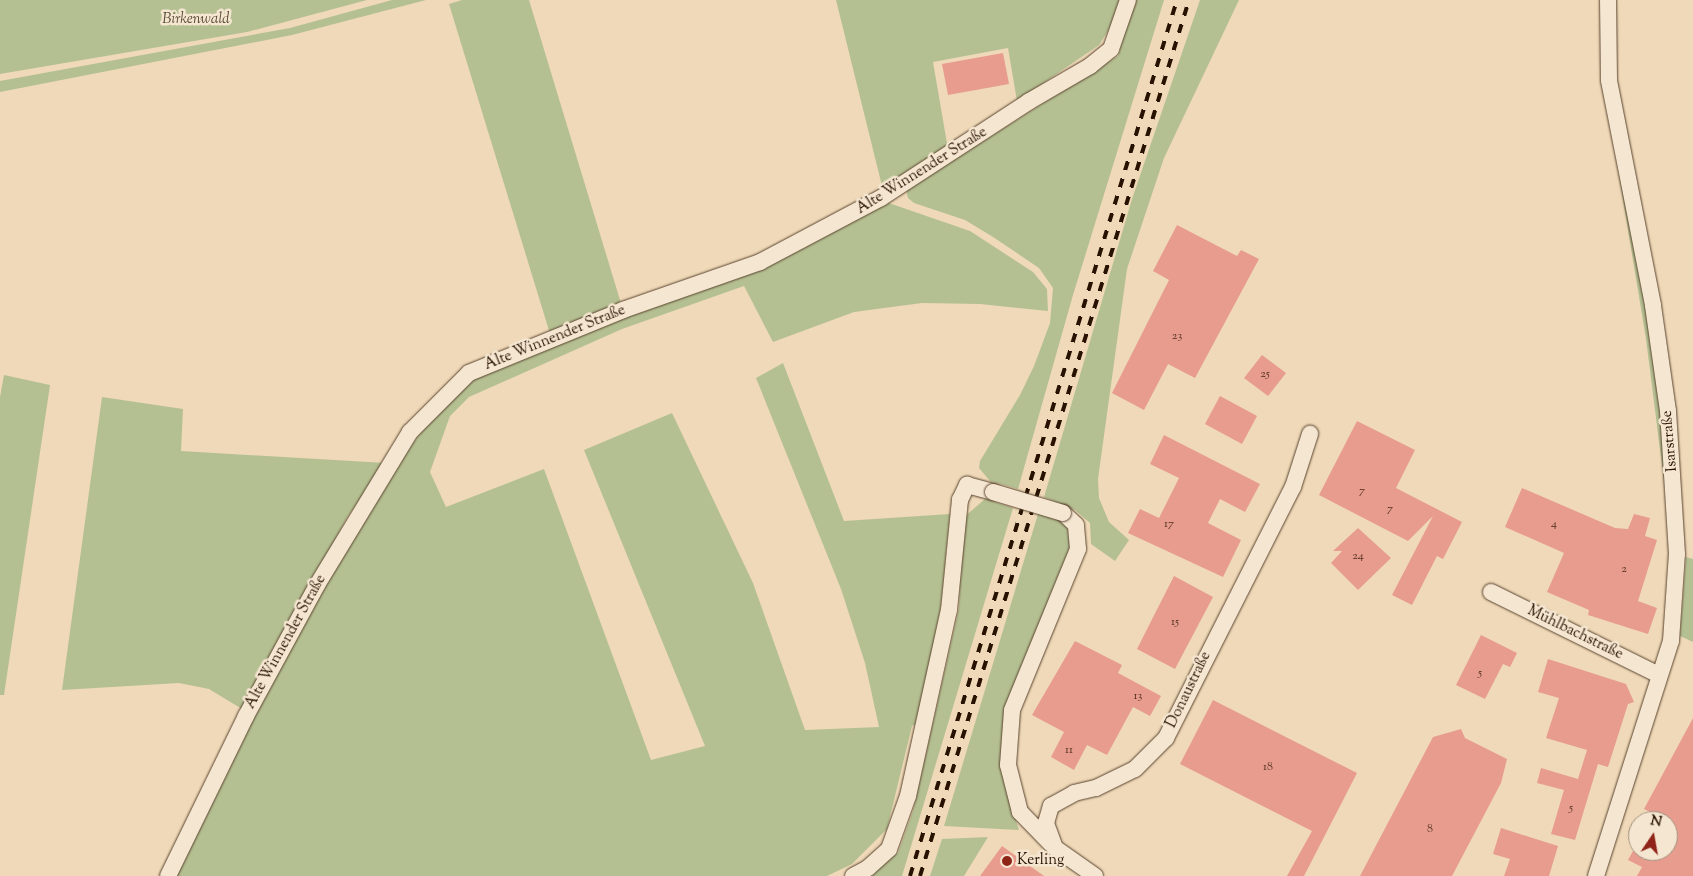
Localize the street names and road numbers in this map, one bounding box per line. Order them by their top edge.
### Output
street label: Alte Winnender Straße [853,123,991,219]
street label: Alte Winnender Straße [482,301,628,375]
street label: Isarstraße [1658,410,1682,472]
street label: Alte Winnender Straße [242,572,330,712]
street label: Mühlbachstraße [1524,602,1626,664]
street label: Donaustraße [1163,649,1215,731]

